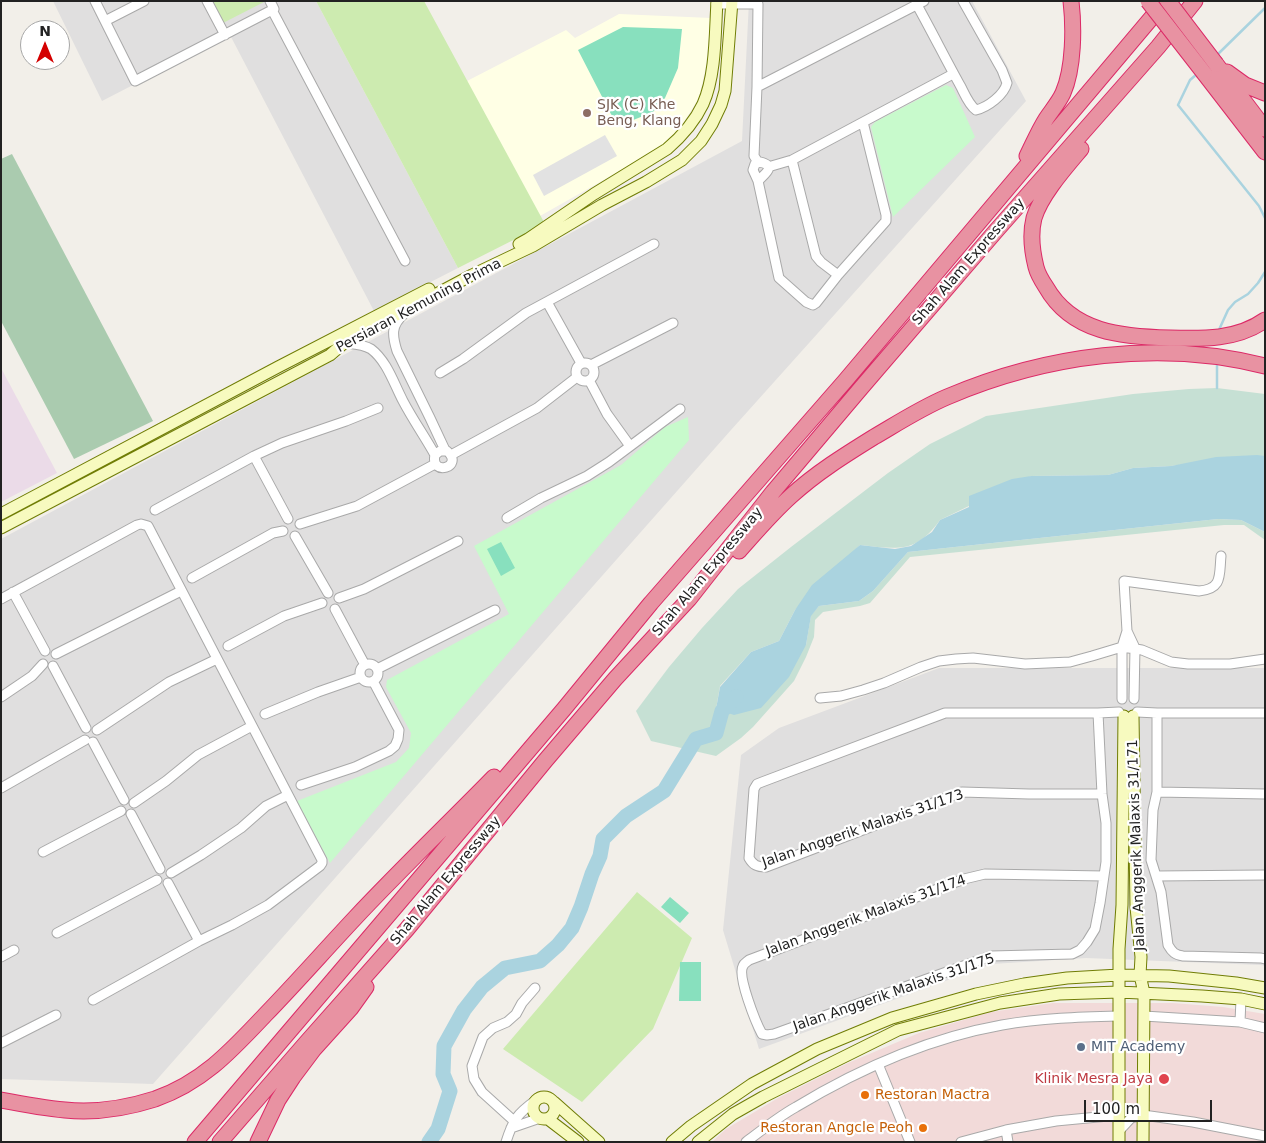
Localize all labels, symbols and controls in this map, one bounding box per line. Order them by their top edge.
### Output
north arrow [20,20,70,70]
text: N [39,23,51,39]
place label: SJK (C) Khe Beng, Klang [597,97,681,130]
marker: SJK (C) Khe Beng, Klang [581,107,593,119]
street label: Shah Alam Expressway [909,195,1029,329]
street label: Persiaran Kemuning Prima [334,255,504,357]
street label: Shah Alam Expressway [649,504,767,640]
street label: Jalan Anggerik Malaxis 31/171 [1125,739,1149,951]
street label: Jalan Anggerik Malaxis 31/173 [760,787,966,871]
street label: Shah Alam Expressway [387,813,505,949]
street label: Jalan Anggerik Malaxis 31/174 [764,872,968,960]
street label: Jalan Anggerik Malaxis 31/175 [791,951,997,1035]
place label: MIT Academy [1091,1039,1185,1055]
marker: MIT Academy [1075,1041,1087,1053]
place label: Klinik Mesra Jaya [1034,1071,1153,1087]
marker: Klinik Mesra Jaya [1157,1072,1171,1086]
place label: Restoran Mactra [875,1087,990,1103]
marker: Restoran Mactra [859,1089,871,1101]
scale bar [1086,1090,1214,1122]
text: 100 m [1092,1100,1140,1118]
place label: Restoran Angcle Peoh [760,1120,913,1136]
marker: Restoran Angcle Peoh [917,1122,929,1134]

